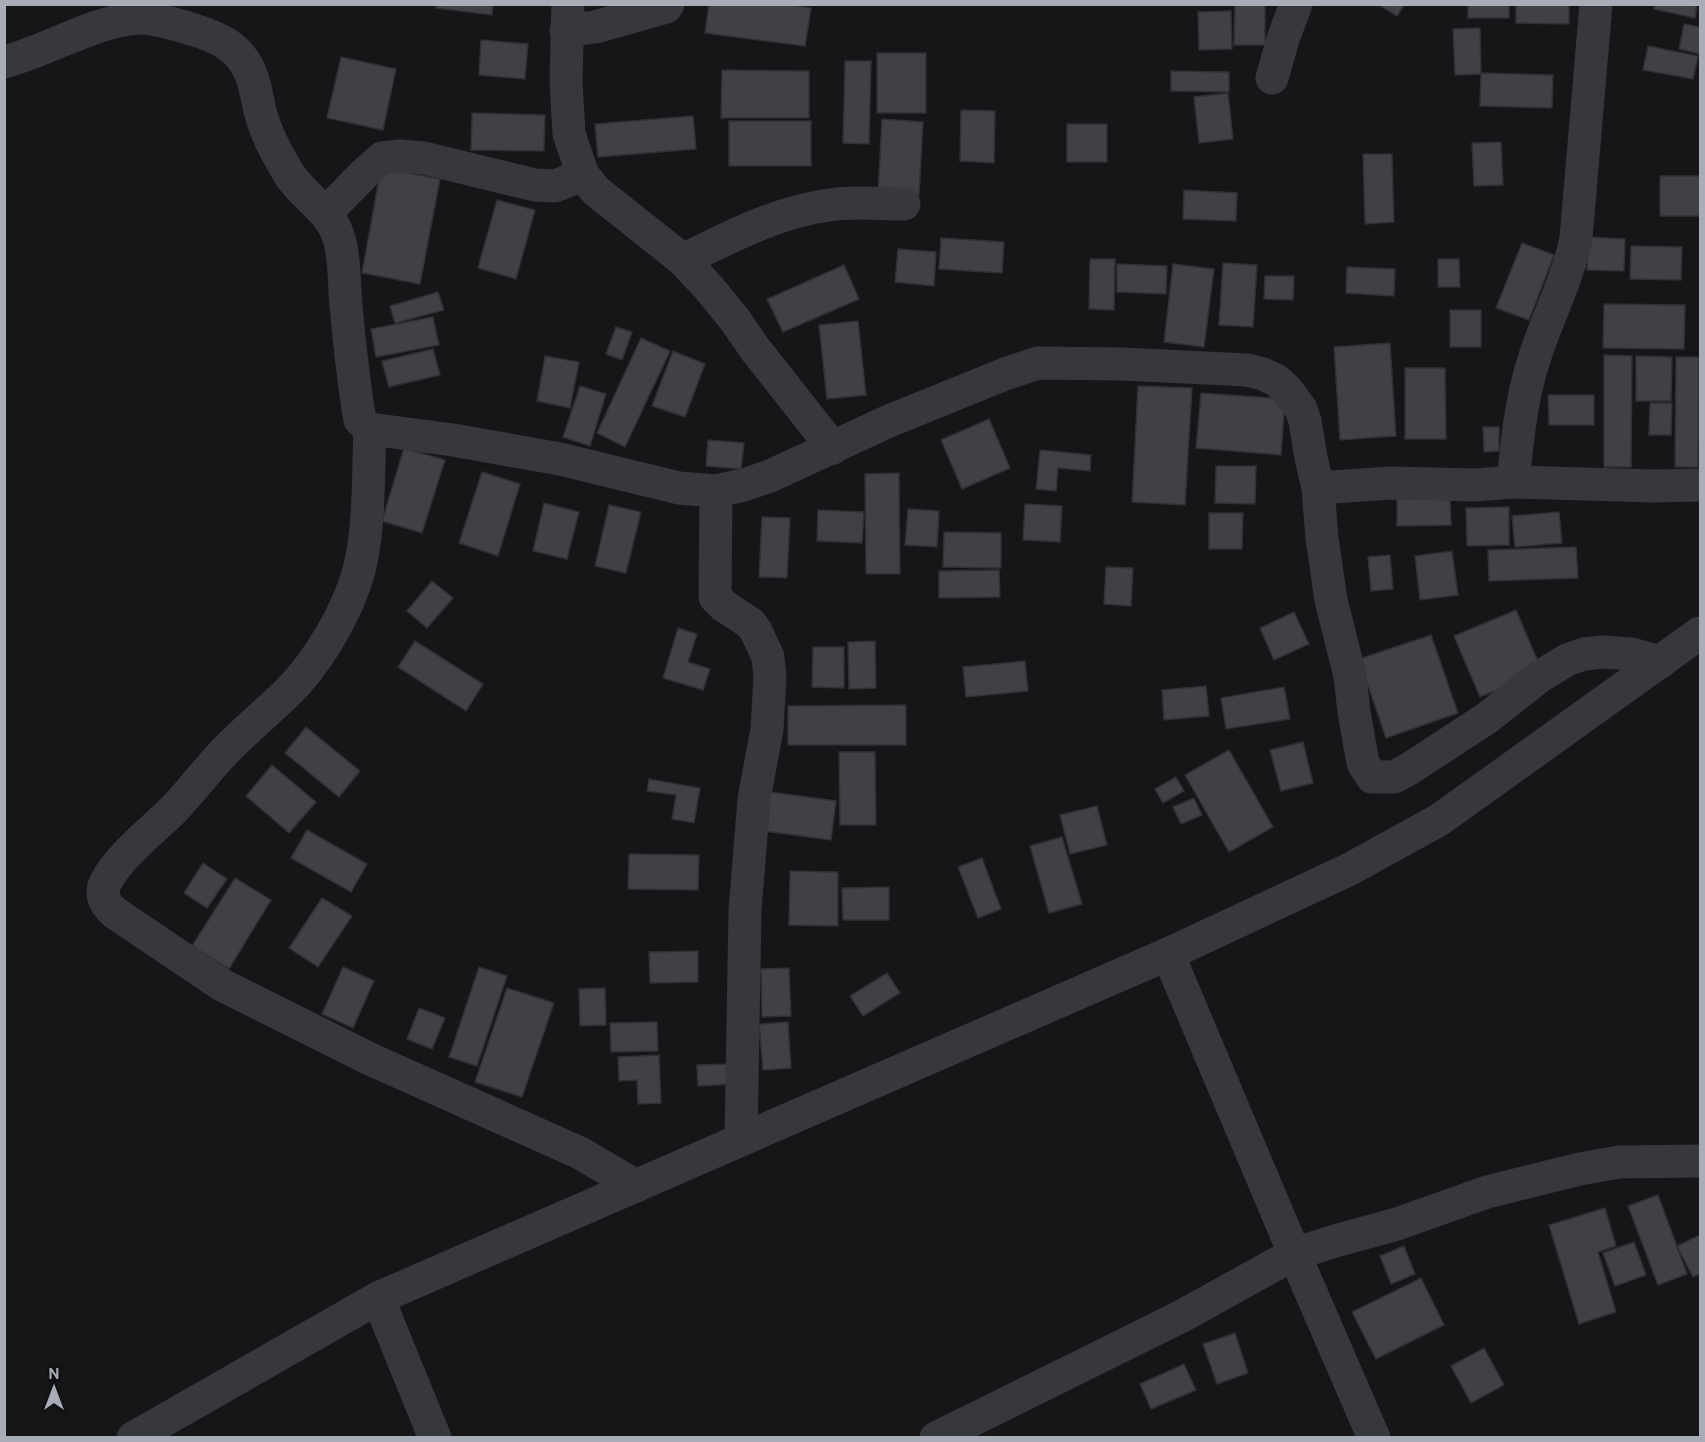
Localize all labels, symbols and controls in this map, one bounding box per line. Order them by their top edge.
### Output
north arrow [24,1358,84,1418]
text: N [48,1364,60,1383]

